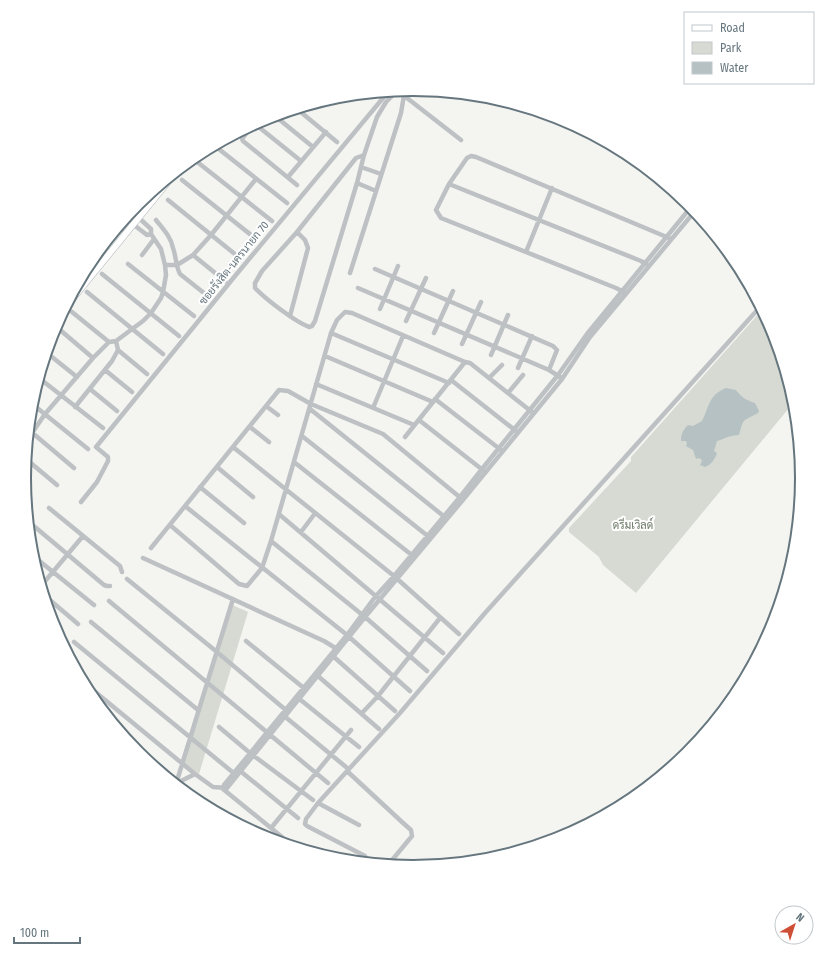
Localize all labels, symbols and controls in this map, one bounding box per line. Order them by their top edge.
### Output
legend [684,12,814,84]
text: Road [720,21,745,35]
text: Park [720,41,742,55]
text: Water [720,61,749,75]
street label: ซอยรังสิต-นครนายก 70 [196,218,272,307]
park label: ดรีมเวิลด์ [613,517,653,532]
north arrow [774,905,814,945]
text: N [793,910,807,925]
scale bar [14,919,80,945]
text: 100 m [20,926,49,940]

